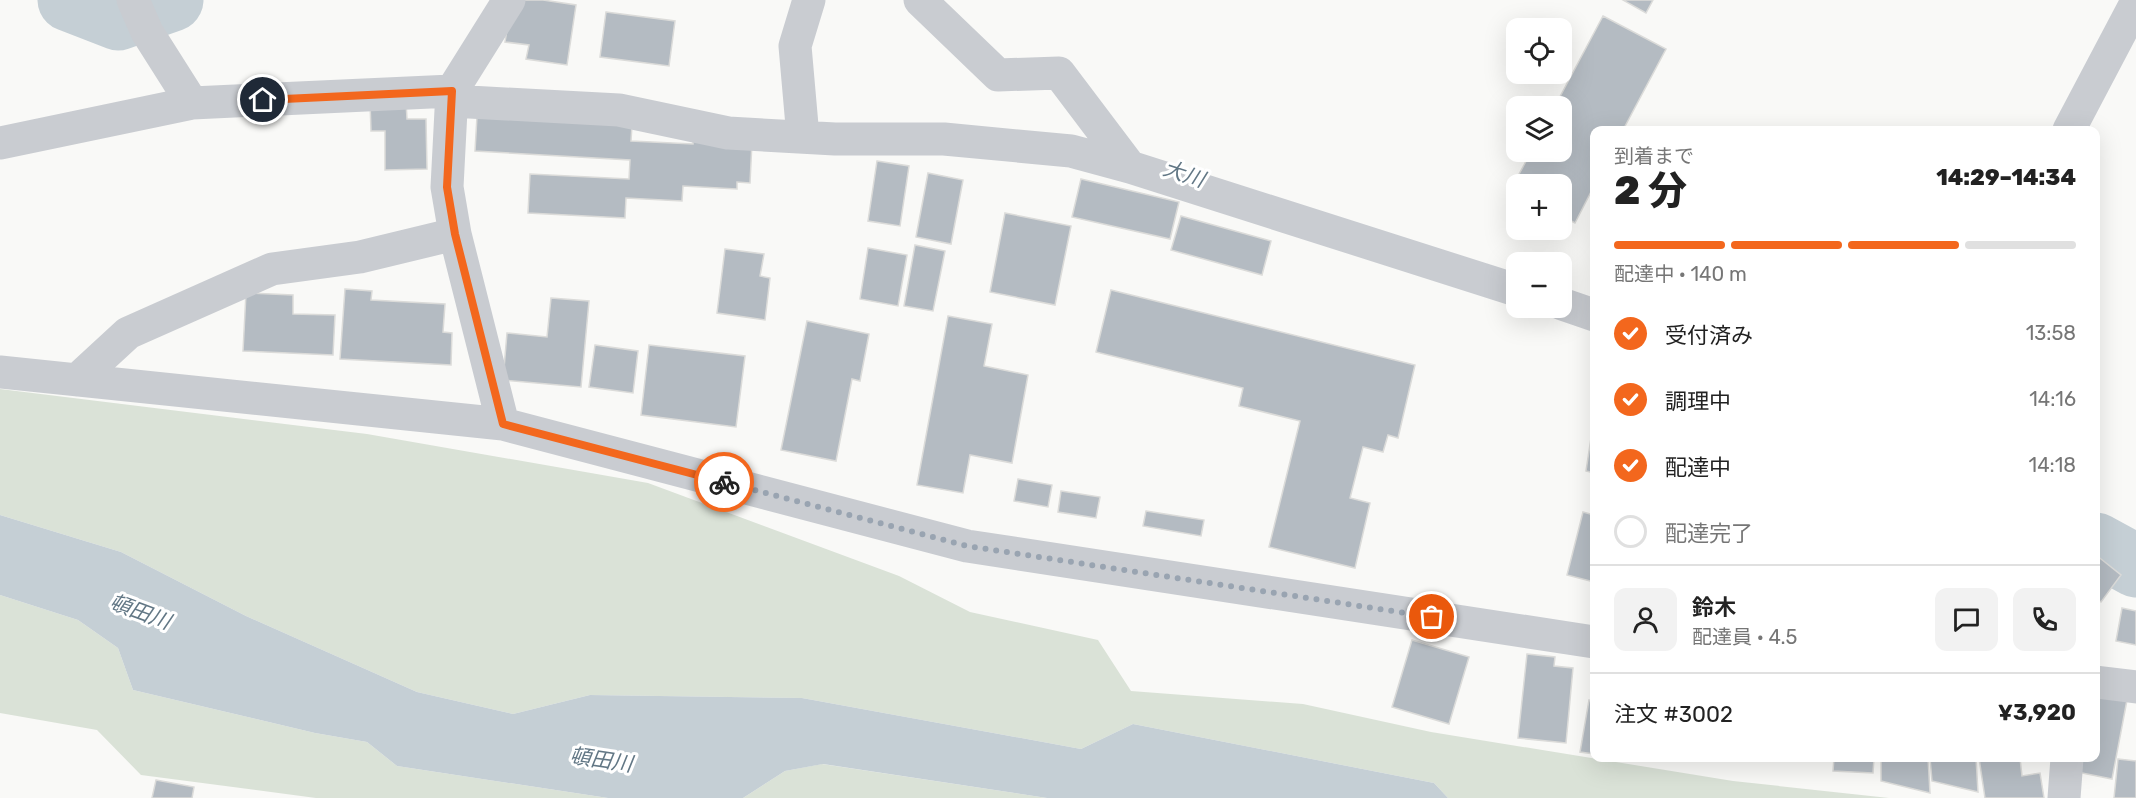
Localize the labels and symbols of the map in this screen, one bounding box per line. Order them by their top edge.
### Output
pin [237,74,288,125]
water label: 大川 [1160,155,1210,193]
courier [694,452,754,512]
water label: 頓田川 [106,589,176,635]
pin [1406,591,1457,642]
water label: 頓田川 [568,743,636,777]

